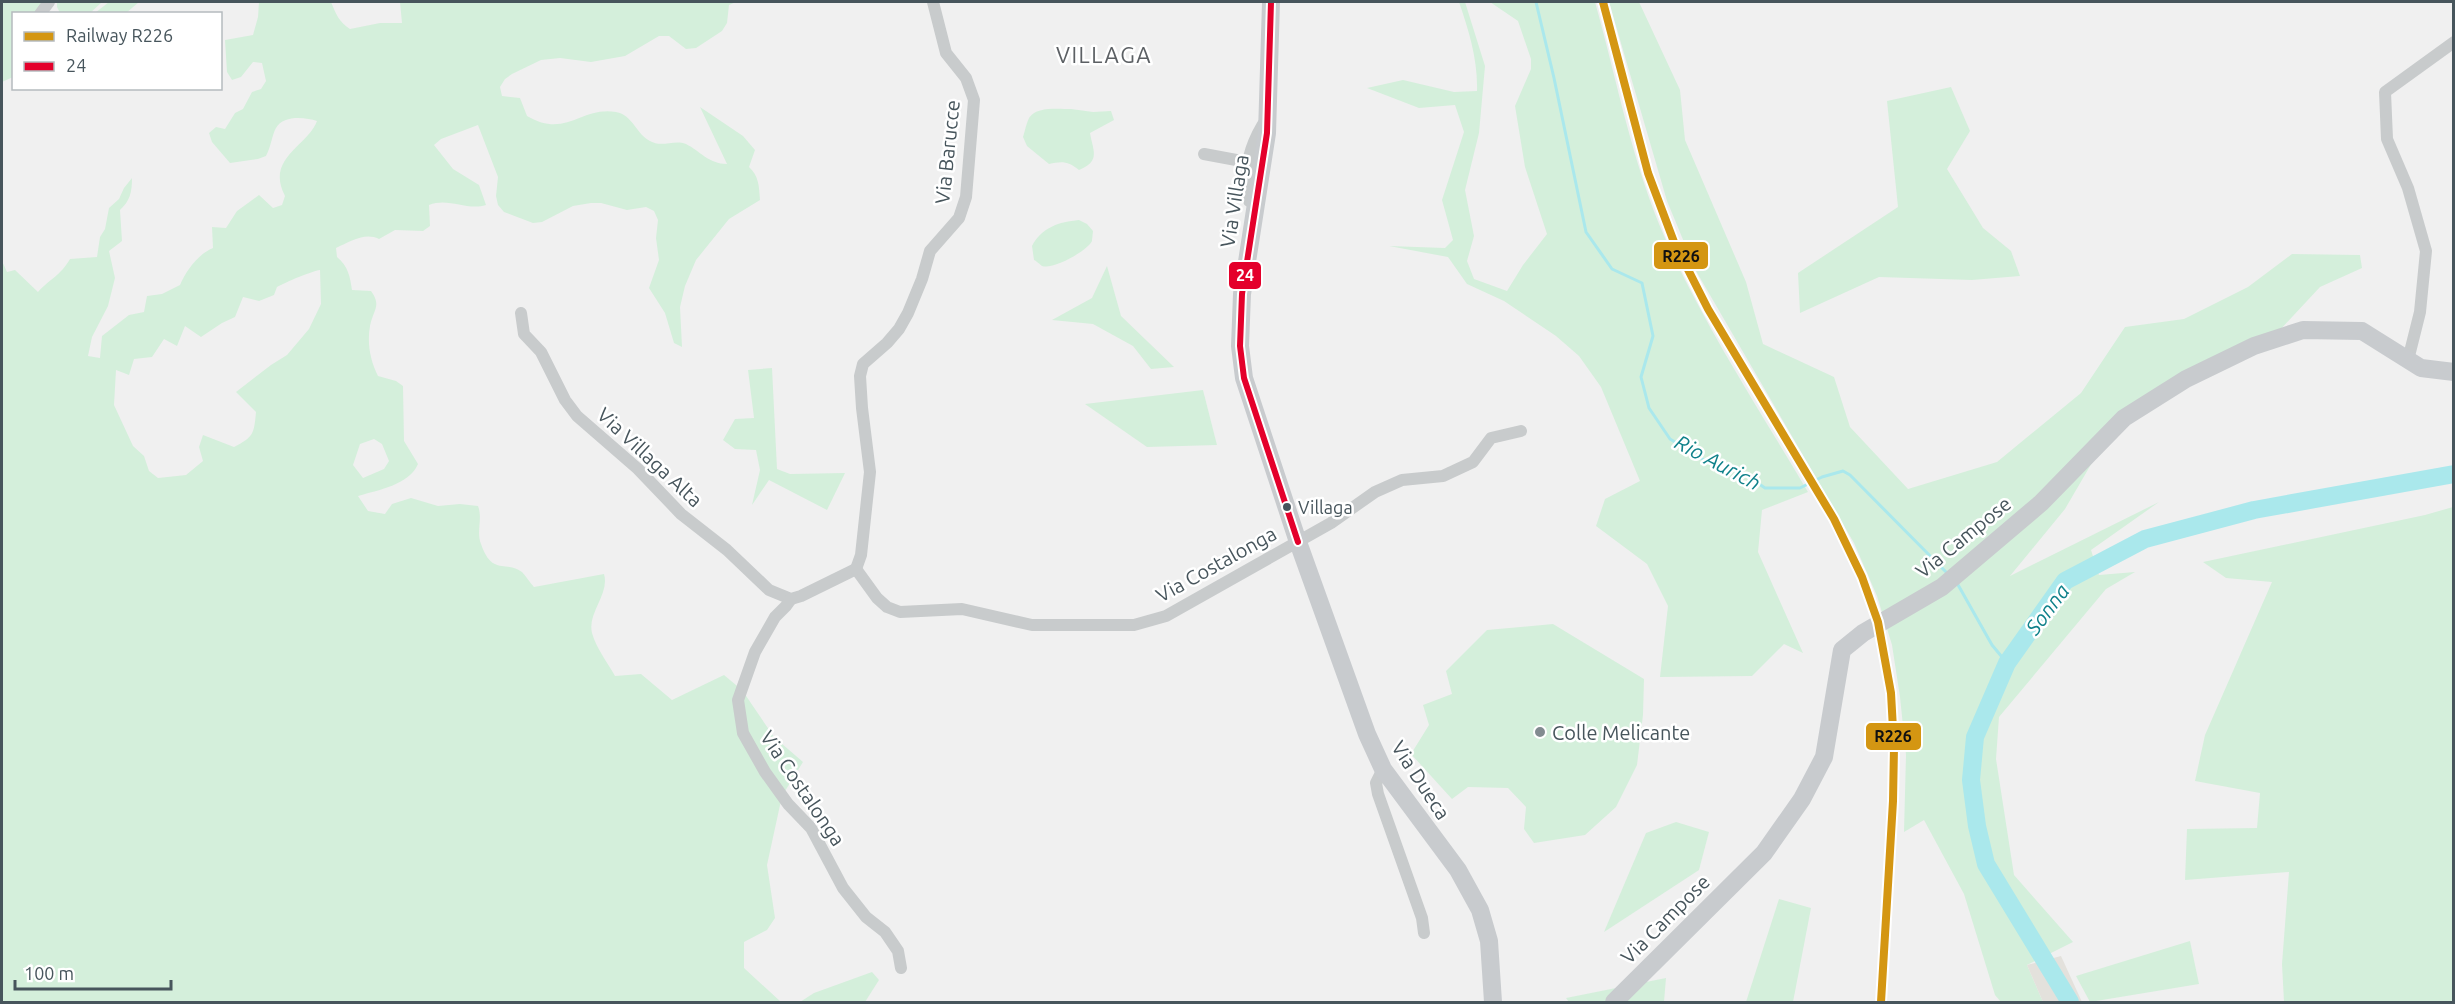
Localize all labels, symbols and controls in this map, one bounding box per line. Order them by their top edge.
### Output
legend [12,12,222,90]
text: Railway R226 [66,25,173,45]
district label: VILLAGA [1056,42,1152,67]
text: 24 [66,55,86,75]
street label: Via Barucce [930,99,964,205]
street label: Via Villaga [1215,153,1253,249]
line badge: R226 [1653,241,1709,270]
text: R226 [1662,247,1700,265]
line badge: 24 [1228,261,1262,290]
text: 24 [1236,266,1254,284]
street label: Via Villaga Alta [593,403,707,511]
water label: Rio Aurich [1671,429,1765,495]
street label: Via Campose [1911,492,2015,582]
place label: Villaga [1298,497,1353,517]
marker: Villaga [1281,501,1293,513]
street label: Via Costalonga [1152,521,1280,607]
water label: Sonna [2020,579,2074,640]
place label: Colle Melicante [1552,721,1690,744]
line badge: R226 [1865,722,1922,751]
marker: Colle Melicante [1533,725,1547,739]
street label: Via Costalonga [756,726,850,850]
text: R226 [1874,727,1912,745]
street label: Via Dueca [1387,736,1455,824]
street label: Via Campose [1616,870,1714,968]
scale bar [15,953,171,991]
text: 100 m [24,963,74,983]

